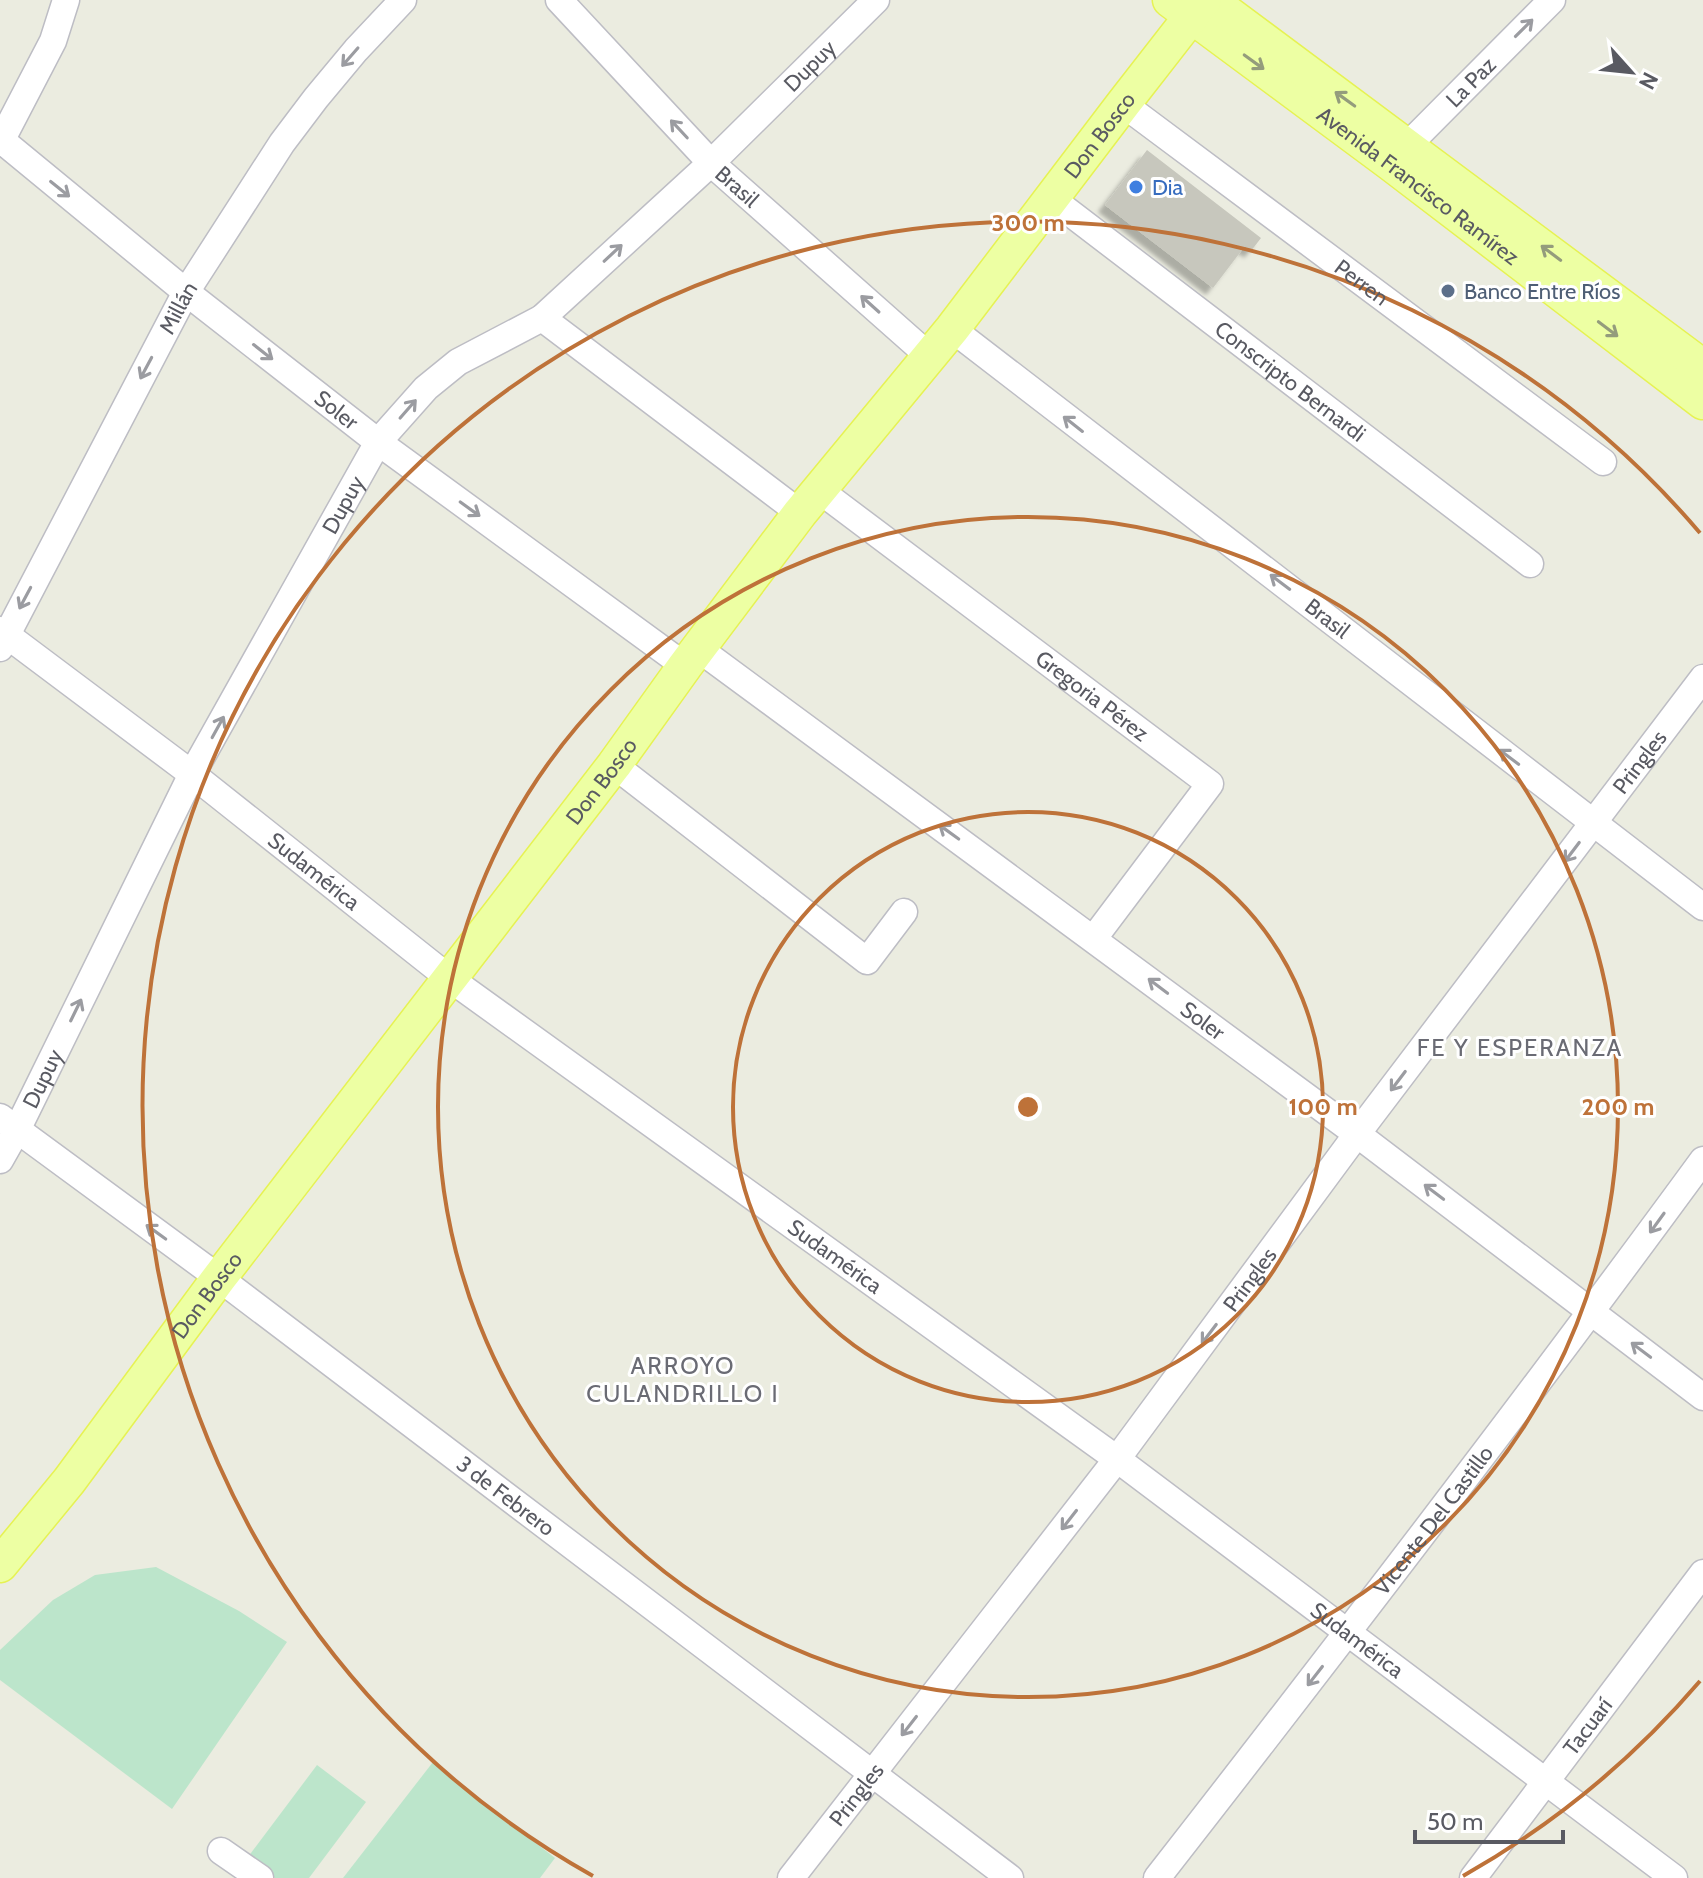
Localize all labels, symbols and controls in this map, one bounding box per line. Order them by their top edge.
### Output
one-way arrow [1515,18,1534,38]
north arrow [1591,32,1671,112]
street label: Dupuy [778,34,841,97]
one-way arrow [341,47,359,67]
street label: La Paz [1440,51,1501,113]
one-way arrow [1243,54,1265,71]
text: N [1633,68,1664,94]
street label: Don Bosco [1058,86,1141,184]
one-way arrow [1335,91,1356,108]
street label: Avenida Francisco Ramírez [1312,100,1525,270]
one-way arrow [670,119,689,139]
street label: Brasil [710,160,765,213]
place label: Dia [1152,174,1184,201]
marker: Dia [1127,178,1145,196]
one-way arrow [50,180,70,198]
text: 300 m [991,208,1065,237]
one-way arrow [603,244,623,262]
one-way arrow [1541,245,1562,262]
street label: Perren [1329,253,1394,311]
street label: Millán [153,276,203,339]
place label: Banco Entre Ríos [1464,278,1620,305]
marker: Banco Entre Ríos [1439,282,1457,300]
one-way arrow [861,296,881,314]
street label: Conscripto Bernardi [1210,315,1371,447]
one-way arrow [1597,321,1618,338]
one-way arrow [252,343,273,360]
one-way arrow [138,355,154,379]
street label: Soler [309,384,364,435]
one-way arrow [399,399,417,419]
one-way arrow [1063,415,1085,432]
street label: Dupuy [316,471,370,538]
one-way arrow [459,500,480,517]
one-way arrow [1270,573,1291,590]
one-way arrow [17,585,33,609]
street label: Brasil [1300,592,1356,644]
street label: Gregoria Pérez [1030,644,1154,747]
one-way arrow [211,716,226,740]
street label: Pringles [1607,725,1672,799]
street label: Don Bosco [560,733,643,830]
one-way arrow [1498,748,1520,765]
one-way arrow [939,824,960,841]
street label: Sudamérica [263,826,366,916]
one-way arrow [1563,840,1580,862]
one-way arrow [1148,978,1170,995]
street label: Soler [1175,995,1230,1046]
one-way arrow [69,998,84,1022]
district label: FE Y ESPERANZA [1417,1033,1623,1062]
street label: Dupuy [17,1044,68,1112]
one-way arrow [1389,1070,1406,1091]
text: 100 m [1288,1092,1358,1121]
text: 200 m [1582,1092,1654,1121]
centre of rings [1014,1093,1042,1121]
one-way arrow [1424,1184,1445,1201]
one-way arrow [1649,1211,1665,1233]
street label: Sudamérica [783,1213,888,1299]
one-way arrow [146,1224,167,1241]
street label: Pringles [1217,1242,1282,1317]
street label: Don Bosco [165,1246,248,1344]
one-way arrow [1201,1323,1217,1345]
one-way arrow [1631,1341,1652,1358]
district label: ARROYO CULANDRILLO I [586,1351,780,1408]
street label: Vicente Del Castillo [1368,1440,1499,1600]
street label: 3 de Febrero [452,1450,560,1541]
one-way arrow [1060,1509,1078,1530]
street label: Sudamérica [1305,1596,1410,1684]
one-way arrow [1306,1665,1323,1686]
street label: Tacuarí [1557,1692,1618,1760]
one-way arrow [901,1715,918,1736]
street label: Pringles [823,1757,889,1831]
scale bar [1415,1794,1563,1844]
text: 50 m [1427,1807,1483,1836]

